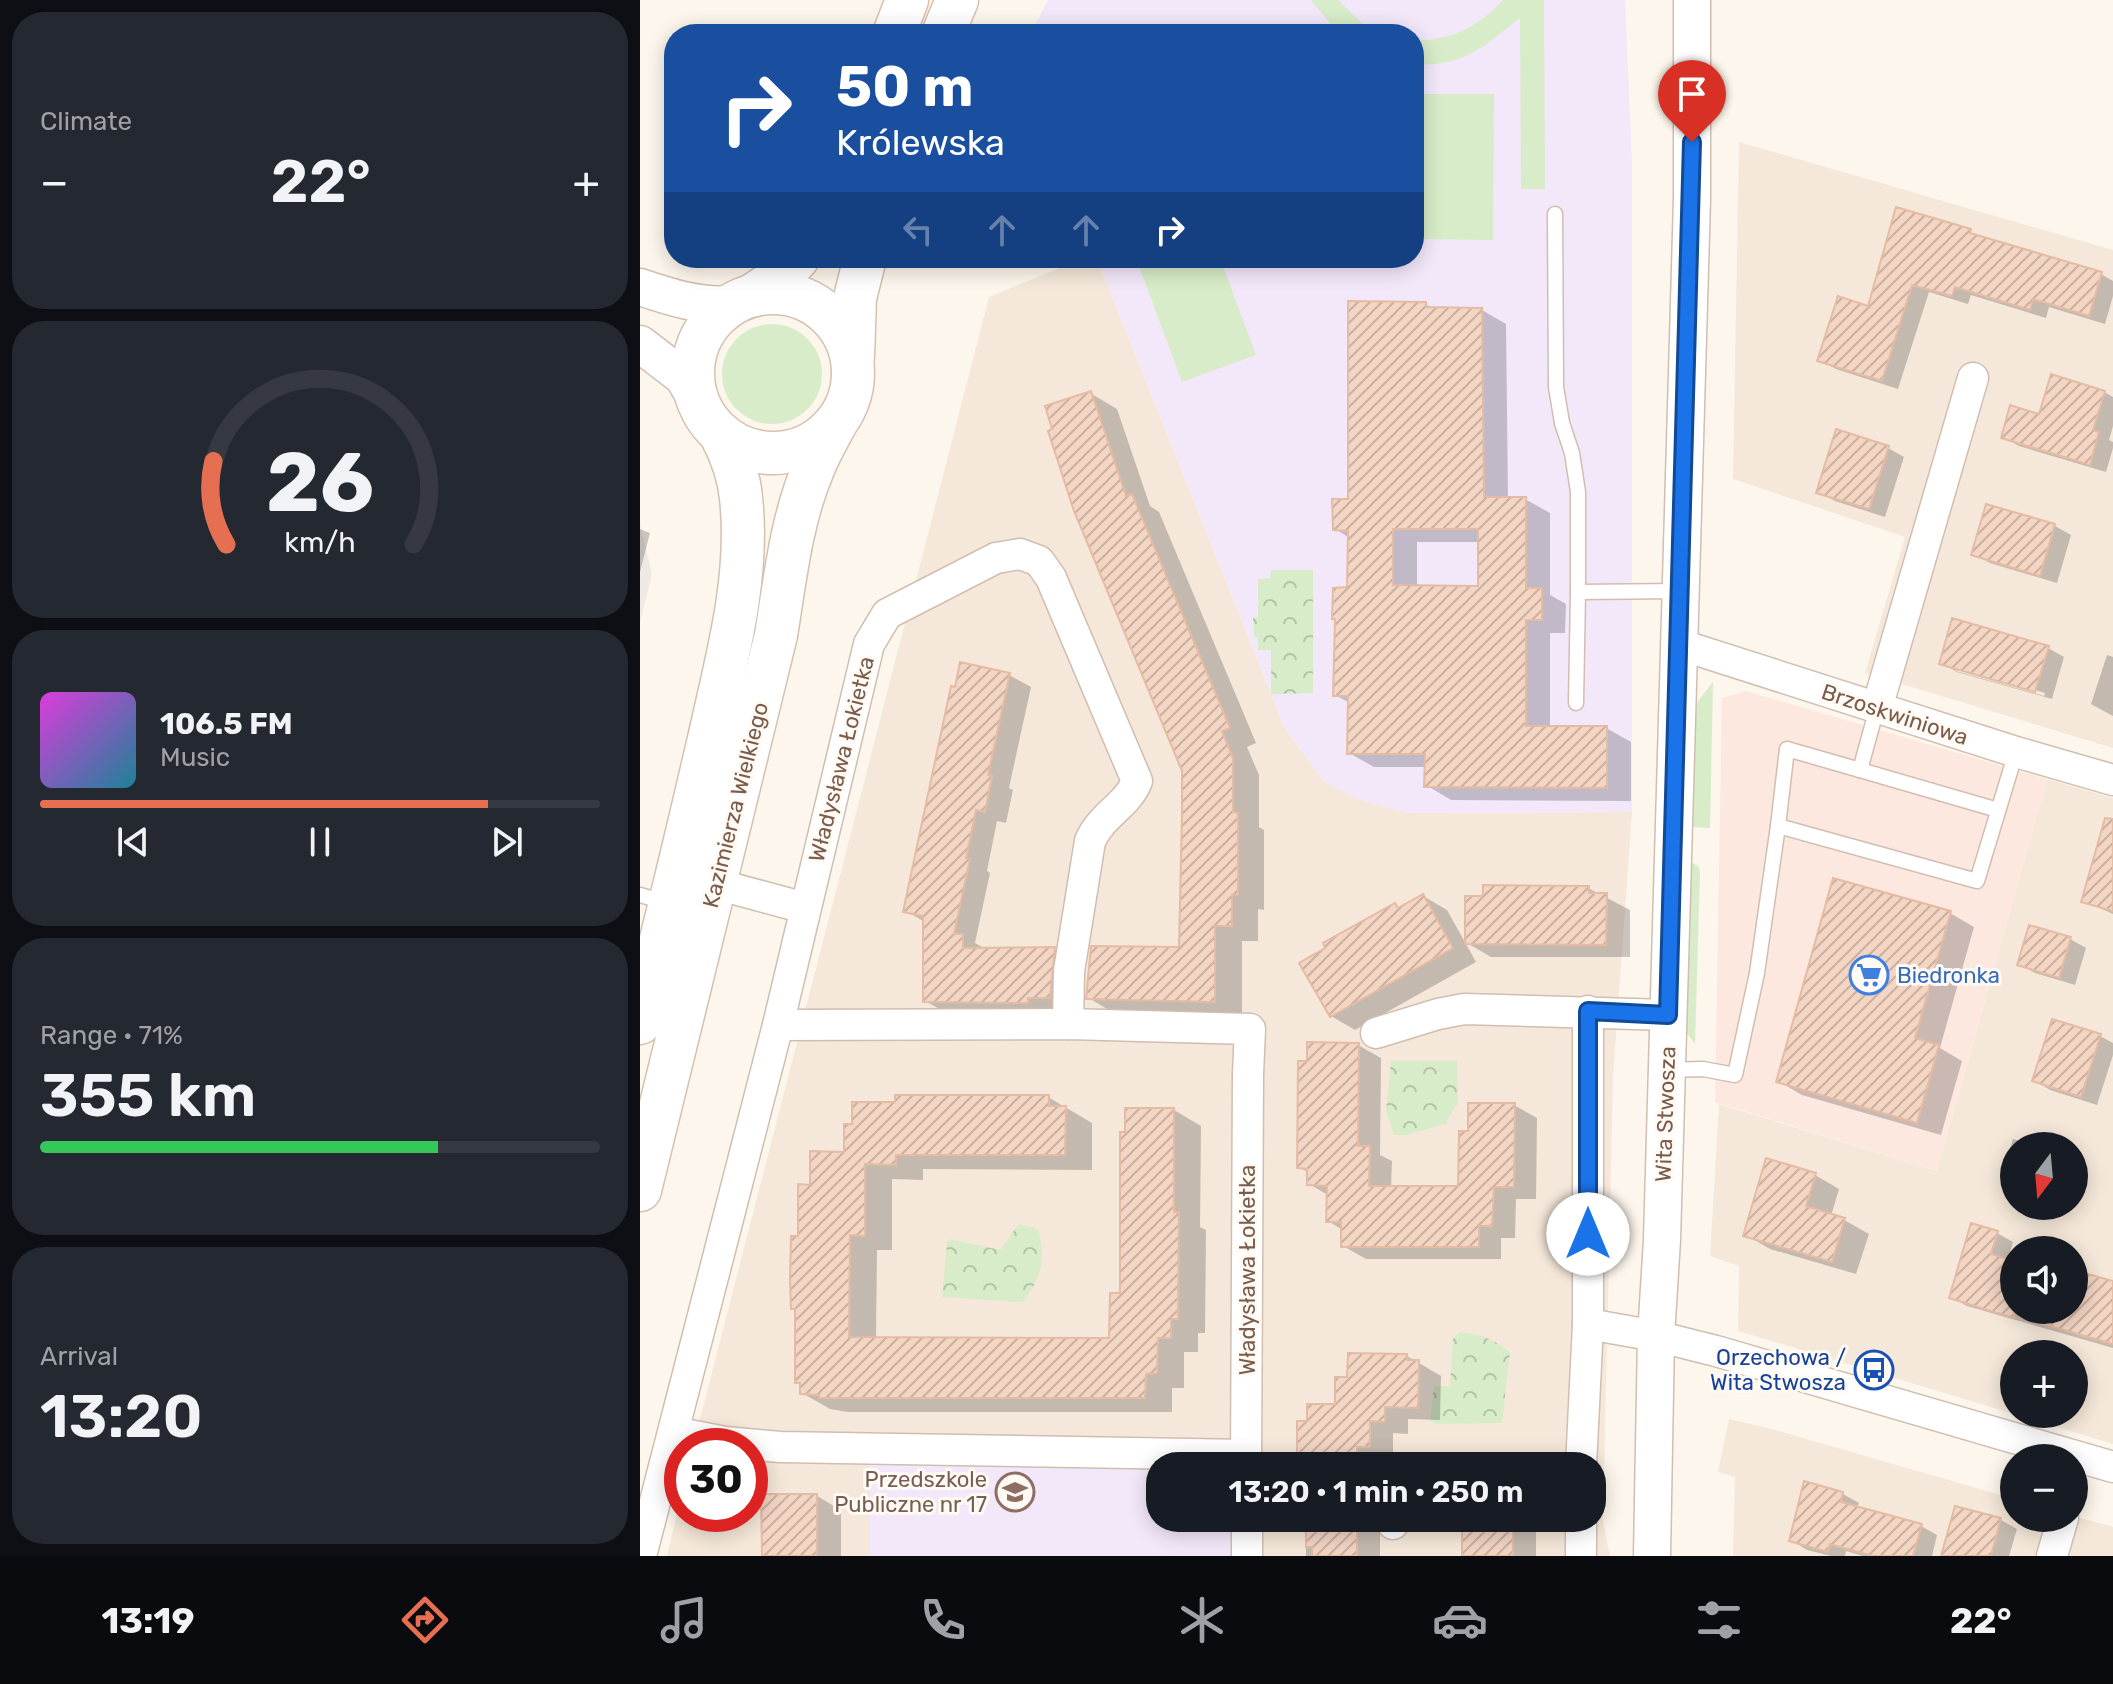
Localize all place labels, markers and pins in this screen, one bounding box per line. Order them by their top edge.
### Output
pin [1658,60,1726,142]
supermarket icon: Biedronka [1848,954,1890,996]
place label: Biedronka [1897,962,2000,989]
place label: Orzechowa / Wita Stwosza [1710,1344,1846,1396]
bus stop icon: Orzechowa / Wita Stwosza [1853,1349,1895,1391]
place label: Przedszkole Publiczne nr 17 [834,1466,987,1518]
school or university icon: Przedszkole Publiczne nr 17 [994,1471,1036,1513]

